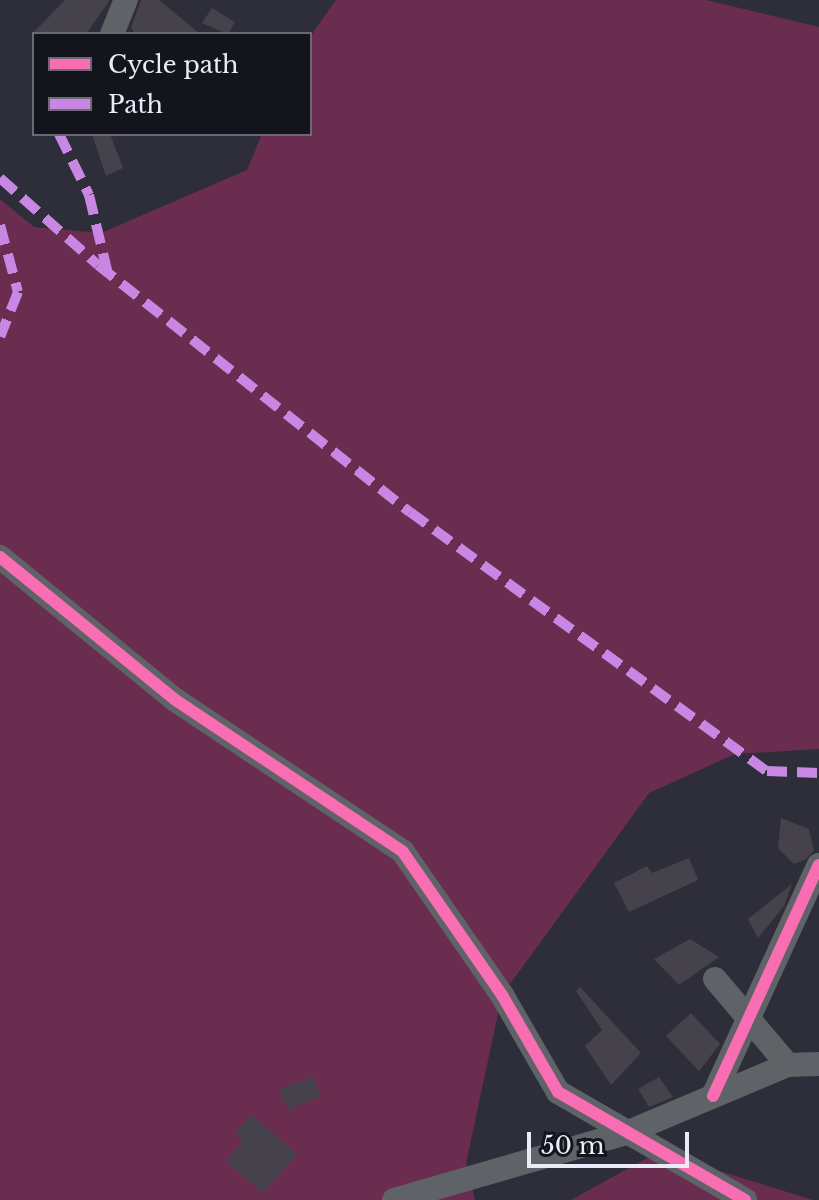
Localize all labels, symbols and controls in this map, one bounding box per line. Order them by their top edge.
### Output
legend [32,32,312,136]
text: Cycle path [108,50,239,79]
text: Path [108,90,163,119]
scale bar [531,1116,693,1166]
text: 50 m [541,1131,604,1160]

